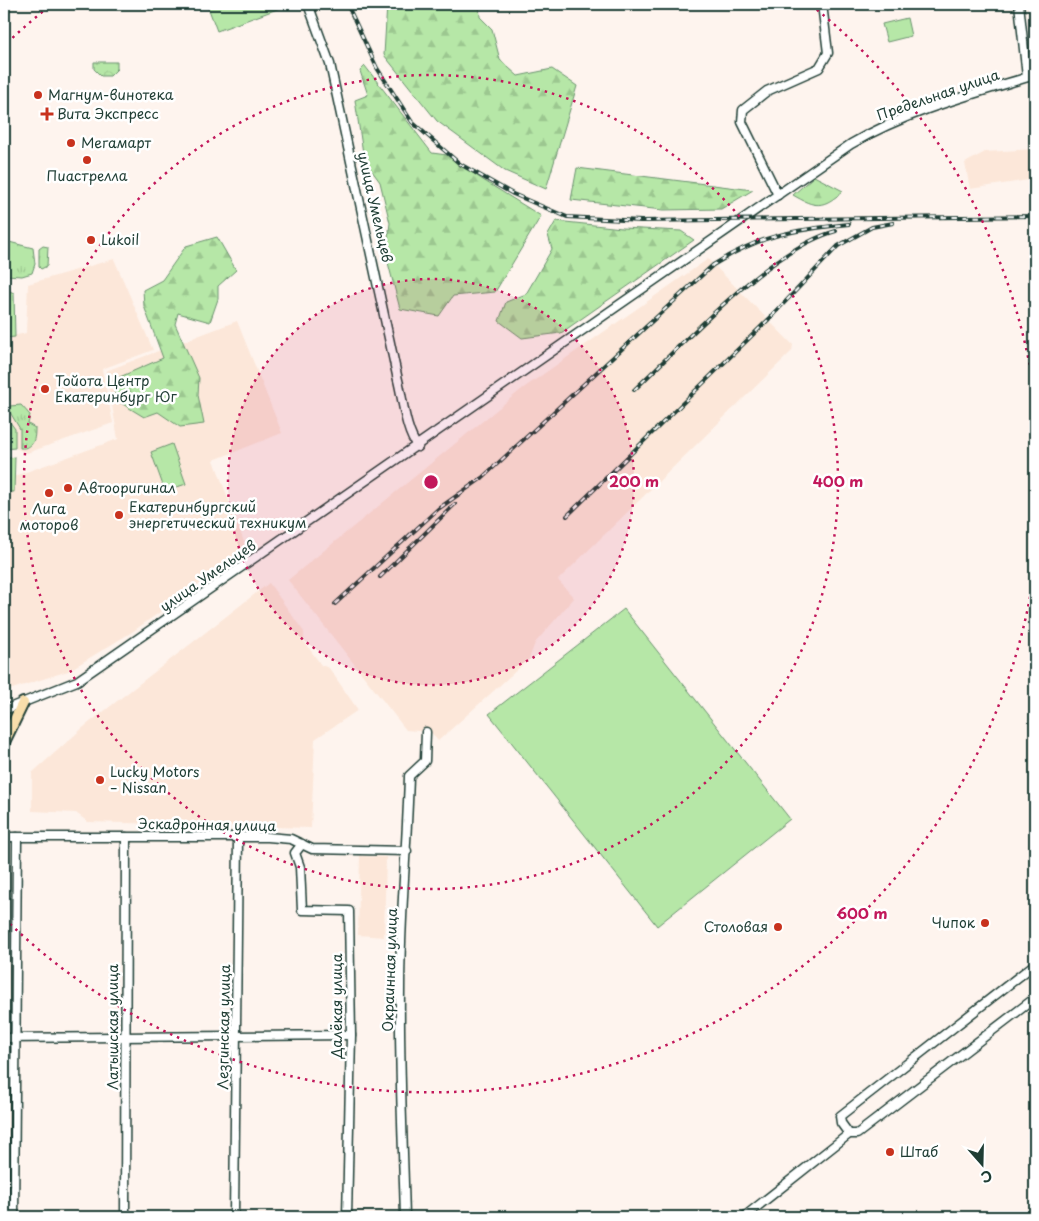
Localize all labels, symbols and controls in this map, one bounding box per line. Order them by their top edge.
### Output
street label: Предельная улица [874,64,1002,125]
place label: Магнум-винотека [48,84,174,105]
marker: Магнум-винотека [32,89,44,101]
place label: Вита Экспресс [57,103,159,124]
marker: Вита Экспресс [41,108,53,120]
place label: Мегамарт [81,132,152,153]
marker: Мегамарт [65,137,77,149]
street label: улица Умельцев [353,149,398,264]
marker: Пиастрелла [81,154,93,166]
place label: Пиастрелла [47,165,128,186]
place label: Lukoil [101,229,139,250]
marker: Lukoil [85,234,97,246]
place label: Тойота Центр Екатеринбург Юг [55,370,177,407]
marker: Тойота Центр Екатеринбург Юг [39,383,51,395]
text: 200 m [609,469,659,492]
text: 400 m [813,469,863,492]
centre of rings [422,473,440,491]
place label: Автооригинал [78,477,176,498]
marker: Автооригинал [62,482,74,494]
marker: Лига моторов [43,487,55,499]
place label: Екатеринбургский энергетический техникум [129,496,307,533]
place label: Лига моторов [20,498,78,535]
marker: Екатеринбургский энергетический техникум [113,509,125,521]
street label: улица Умельцев [155,534,260,617]
place label: Lucky Motors – Nissan [110,761,199,798]
marker: Lucky Motors – Nissan [94,774,106,786]
street label: Эскадронная улица [138,813,276,836]
text: 600 m [836,901,888,924]
street label: Окраинная улица [377,908,402,1032]
place label: Чипок [932,912,976,933]
place label: Столовая [704,916,768,937]
marker: Чипок [979,917,991,929]
marker: Столовая [772,921,784,933]
street label: Далёкая улица [326,953,347,1059]
street label: Латышская улица [102,964,123,1090]
street label: Лезгинская улица [212,964,235,1090]
north arrow [956,1138,1006,1188]
place label: Штаб [900,1141,939,1162]
marker: Штаб [884,1146,896,1158]
text: С [978,1165,995,1188]

